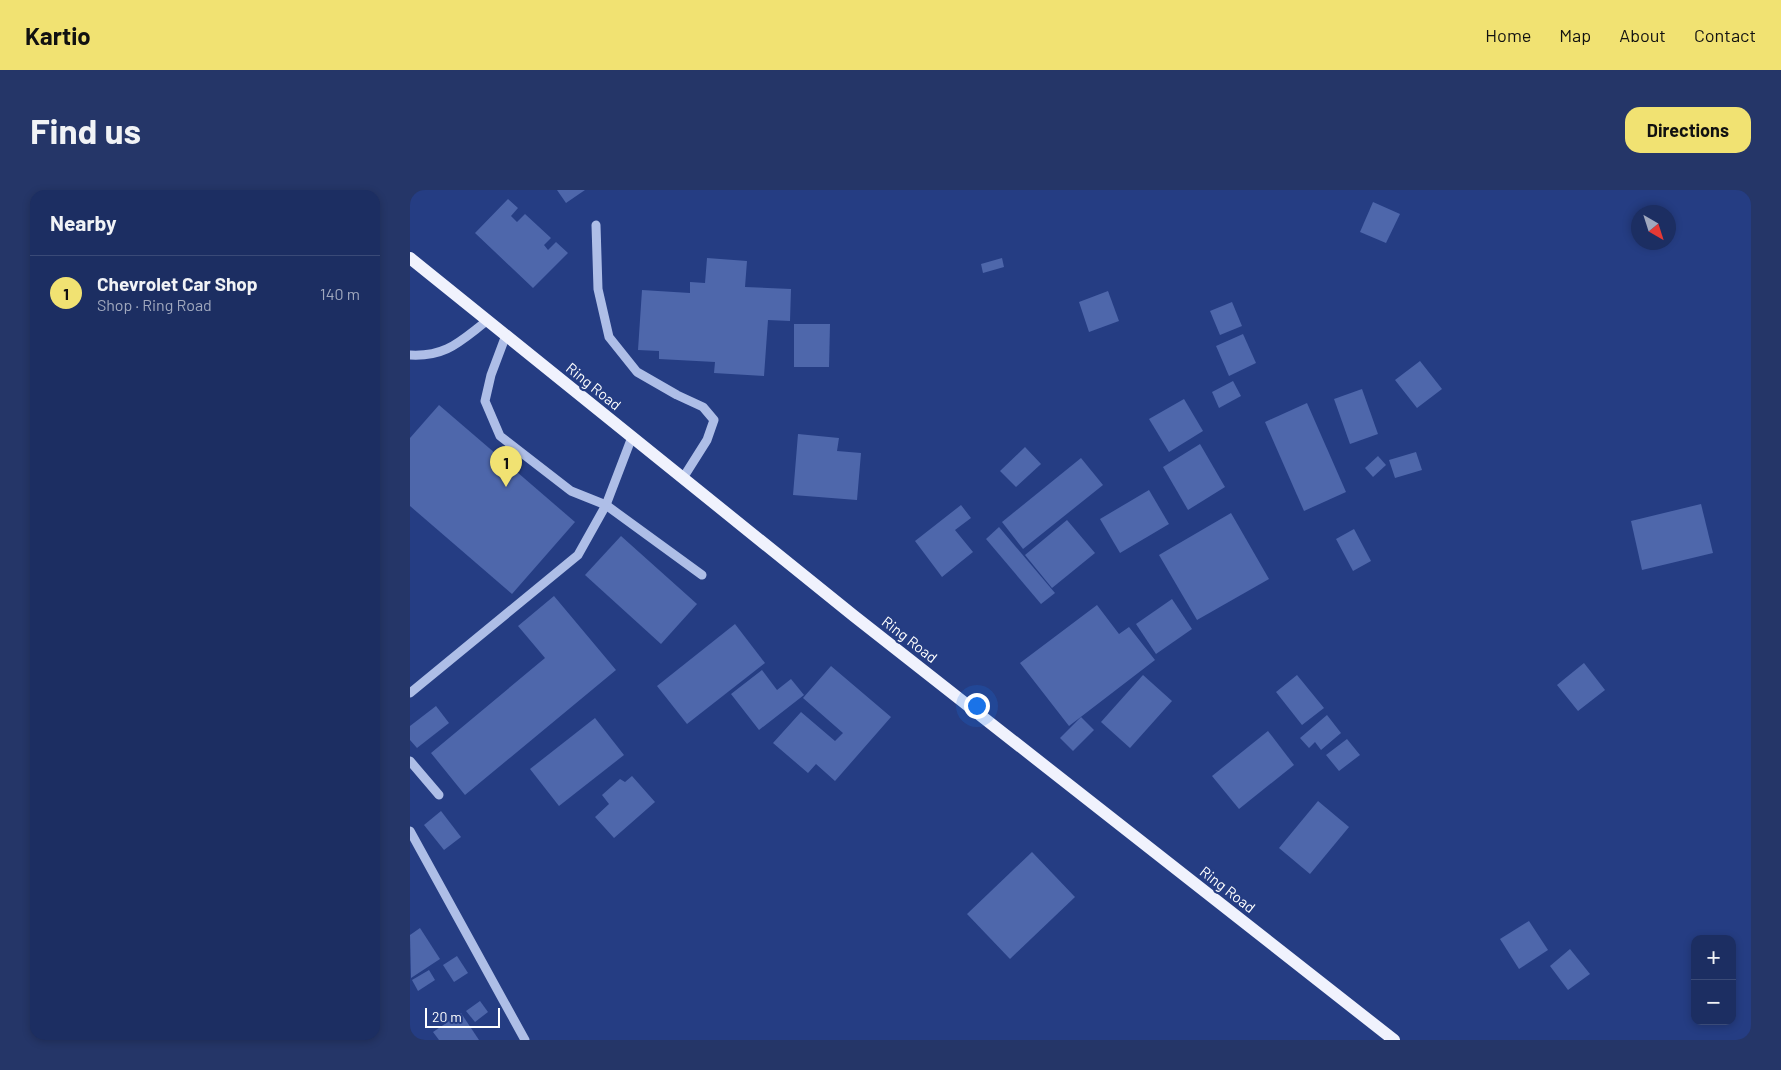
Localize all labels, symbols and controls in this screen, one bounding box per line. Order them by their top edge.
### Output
text: Kartio [25,21,91,50]
text: Home [1485,24,1531,46]
text: Map [1559,24,1591,46]
text: About [1619,24,1666,46]
text: Contact [1694,24,1756,46]
button: Directions [1625,107,1751,153]
text: Find us [30,109,141,151]
north arrow [1631,205,1676,250]
text: Nearby [50,210,116,235]
text: Chevrolet Car Shop [97,272,258,295]
text: 1 [63,284,69,303]
text: 140 m [320,284,360,303]
text: Shop · Ring Road [97,295,212,314]
street label: Ring Road [563,358,625,414]
pin: 1 [490,446,522,487]
street label: Ring Road [879,612,941,666]
your location [964,693,990,719]
street label: Ring Road [1197,862,1259,916]
map controls [1691,935,1736,1025]
button: + [1691,935,1736,980]
button: − [1691,980,1736,1025]
scale bar [425,1005,500,1028]
text: 20 m [432,1008,462,1025]

